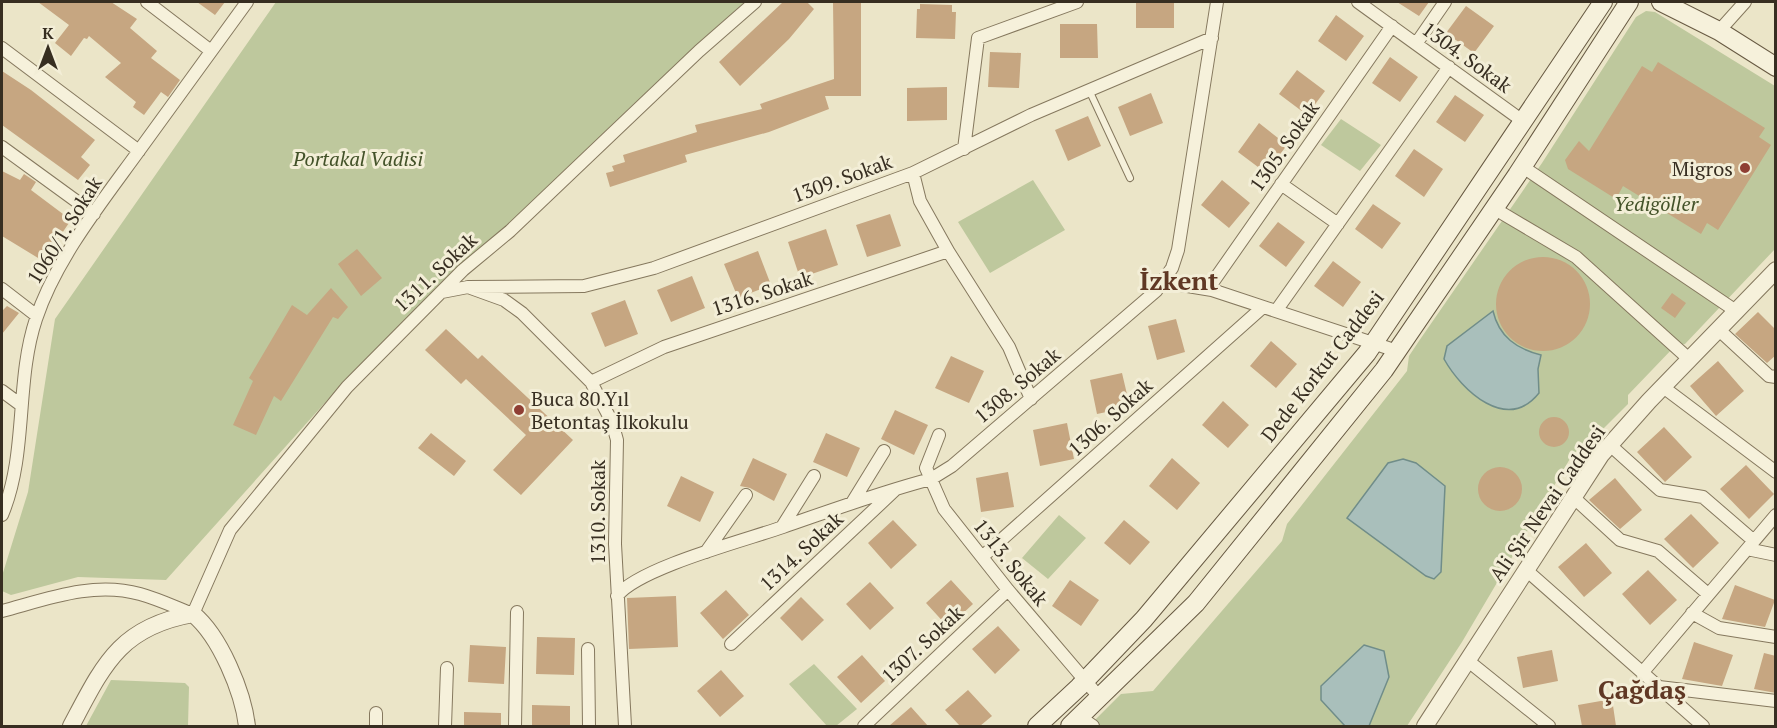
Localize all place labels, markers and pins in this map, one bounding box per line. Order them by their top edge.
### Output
place label: Migros [1672,155,1733,182]
marker: Migros [1738,161,1752,175]
place label: Buca 80.Yıl Betontaş İlkokulu [531,385,689,435]
marker: Buca 80.Yıl Betontaş İlkokulu [512,403,526,417]

